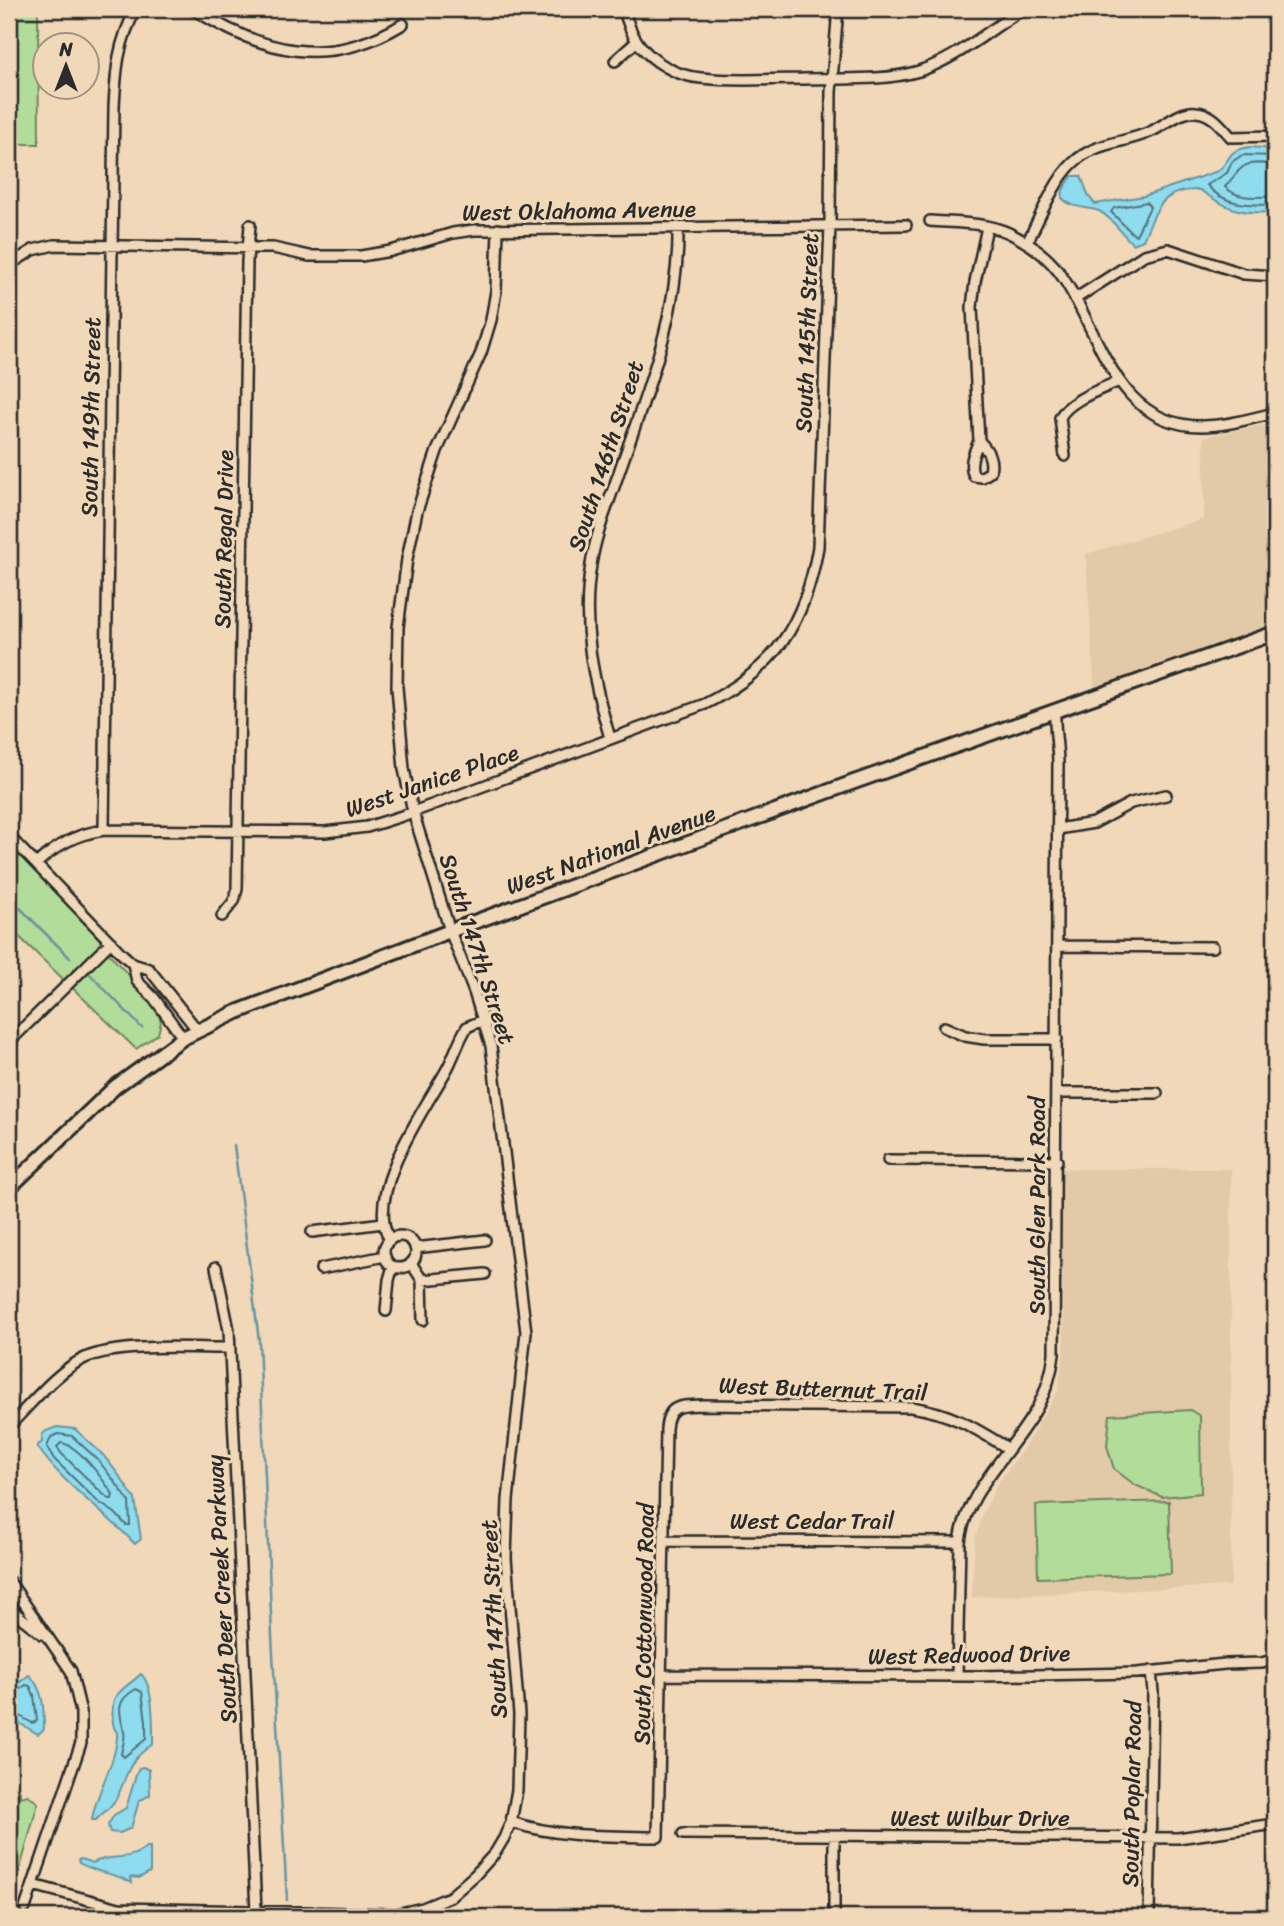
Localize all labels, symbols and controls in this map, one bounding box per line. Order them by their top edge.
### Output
north arrow [32,32,102,102]
text: N [58,33,73,66]
street label: West Oklahoma Avenue [462,188,696,234]
street label: South 145th Street [783,232,831,434]
street label: South 149th Street [69,317,113,517]
street label: South 146th Street [556,355,656,557]
street label: South Regal Drive [202,449,246,629]
street label: West Janice Place [340,732,524,830]
street label: West National Avenue [500,793,722,907]
street label: South 147th Street [427,848,527,1050]
street label: South Glen Park Road [1017,1095,1058,1315]
street label: West Butternut Trail [718,1365,928,1413]
street label: South Deer Creek Parkway [194,1453,250,1725]
street label: South Cottonwood Road [621,1501,667,1745]
street label: West Cedar Trail [730,1501,895,1542]
street label: South 147th Street [468,1519,520,1719]
street label: West Redwood Drive [867,1633,1071,1677]
street label: South Poplar Road [1110,1699,1154,1888]
street label: West Wilbur Drive [890,1798,1070,1839]

